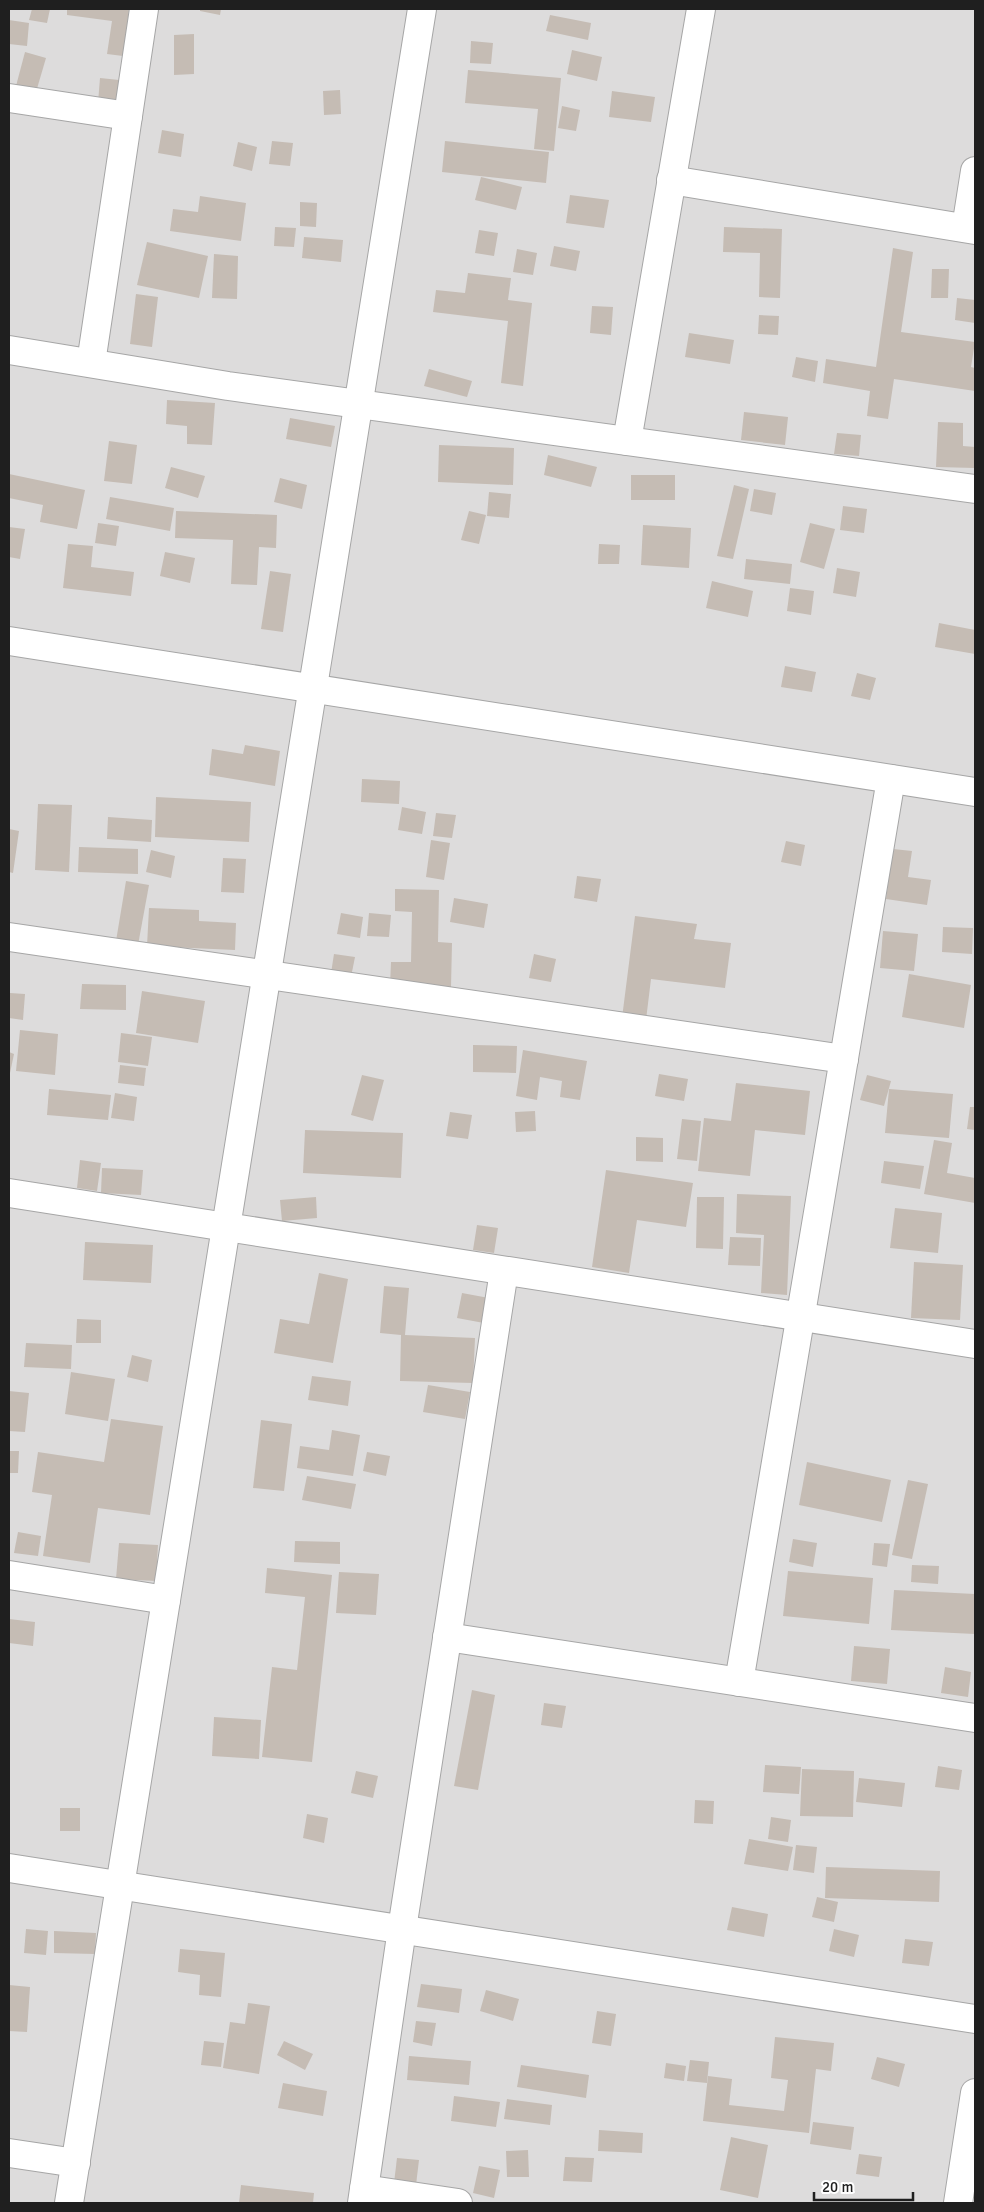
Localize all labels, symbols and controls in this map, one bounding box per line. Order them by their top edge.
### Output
scale bar [814,2170,913,2202]
text: 20 m [822,2178,853,2196]

